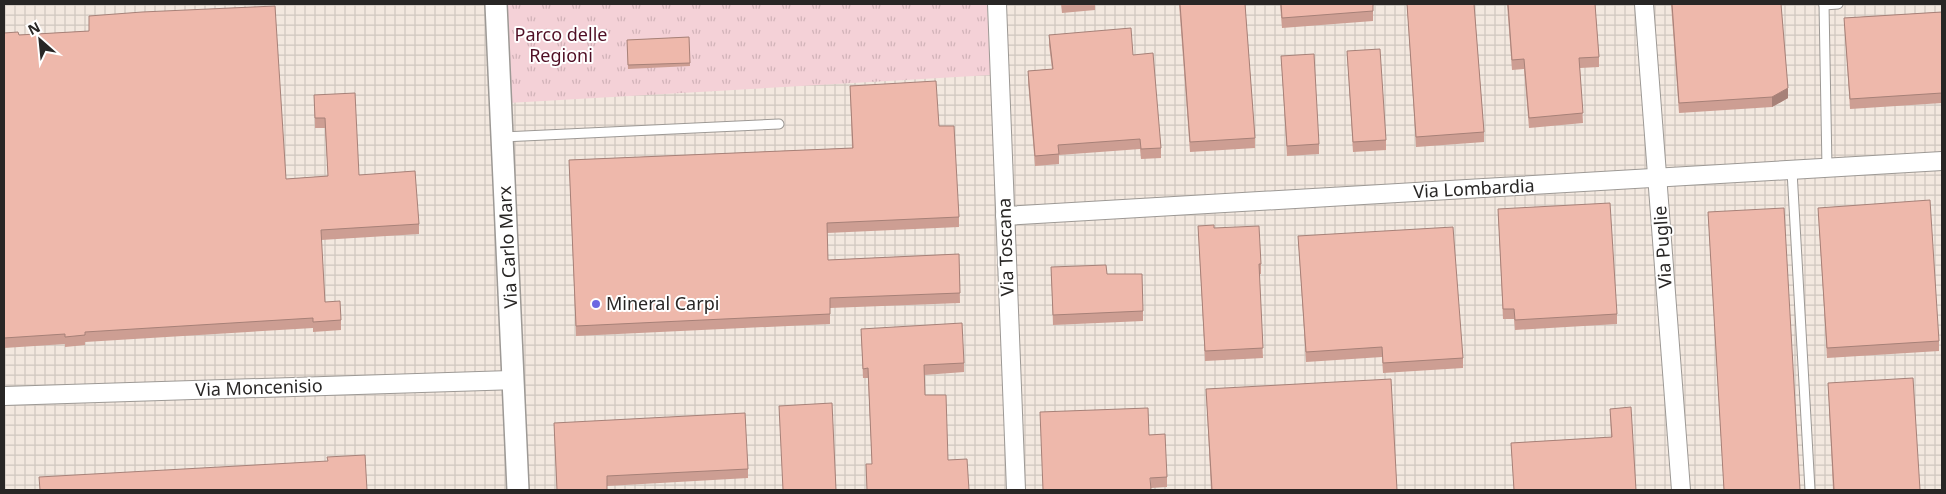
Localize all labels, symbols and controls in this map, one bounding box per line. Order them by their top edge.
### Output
north arrow [15,15,65,65]
text: N [24,17,43,39]
park label: Parco delle Regioni [515,22,607,67]
street label: Via Lombardia [1413,173,1535,203]
street label: Via Carlo Marx [492,185,522,309]
street label: Via Toscana [991,197,1019,297]
street label: Via Puglie [1647,205,1677,289]
place label: Mineral Carpi [606,291,719,315]
marker: Mineral Carpi [590,298,602,310]
street label: Via Moncenisio [195,373,323,401]

